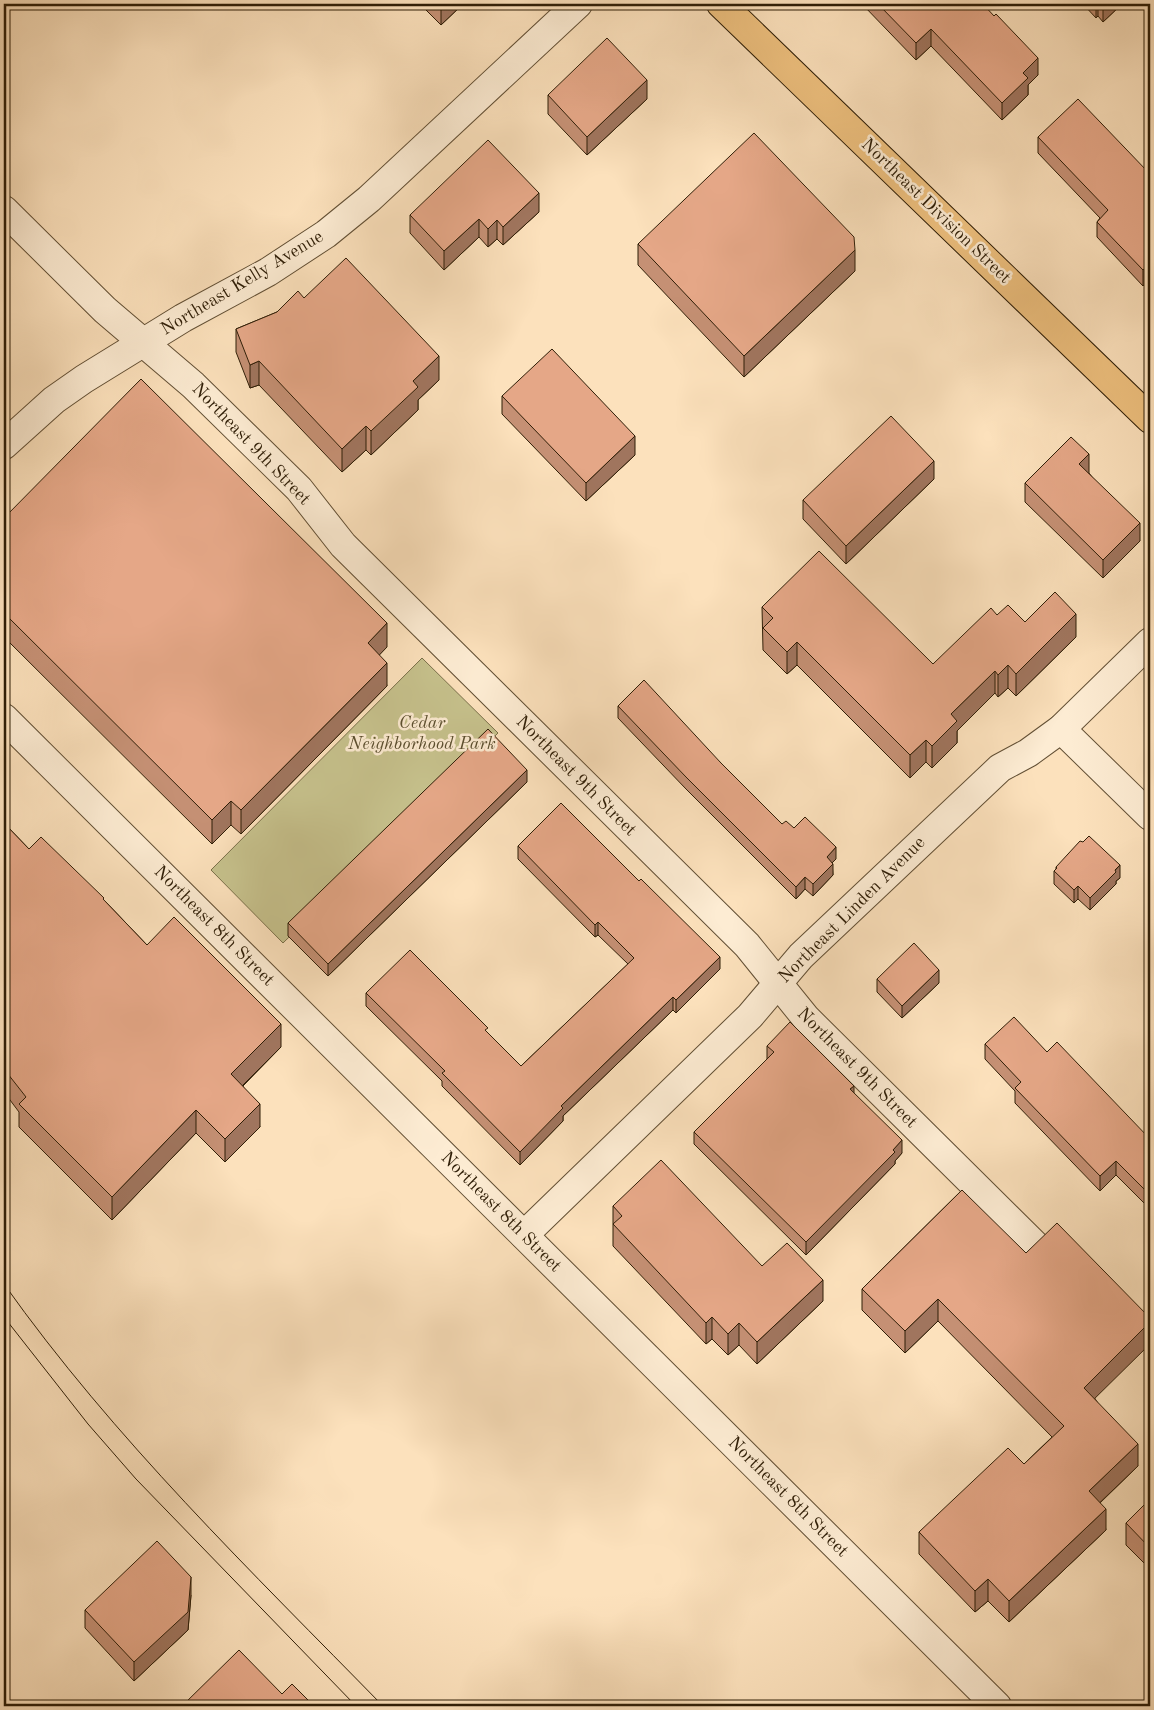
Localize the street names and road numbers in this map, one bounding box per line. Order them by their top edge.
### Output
street label: Northeast Division Street [858,135,1014,287]
street label: Northeast Kelly Avenue [158,227,326,339]
street label: Northeast 9th Street [188,380,314,508]
street label: Northeast 9th Street [512,712,640,840]
street label: Northeast Linden Avenue [775,833,929,987]
street label: Northeast 8th Street [150,862,278,990]
street label: Northeast 9th Street [793,1004,921,1132]
street label: Northeast 8th Street [437,1148,565,1276]
street label: Northeast 8th Street [724,1433,852,1561]

